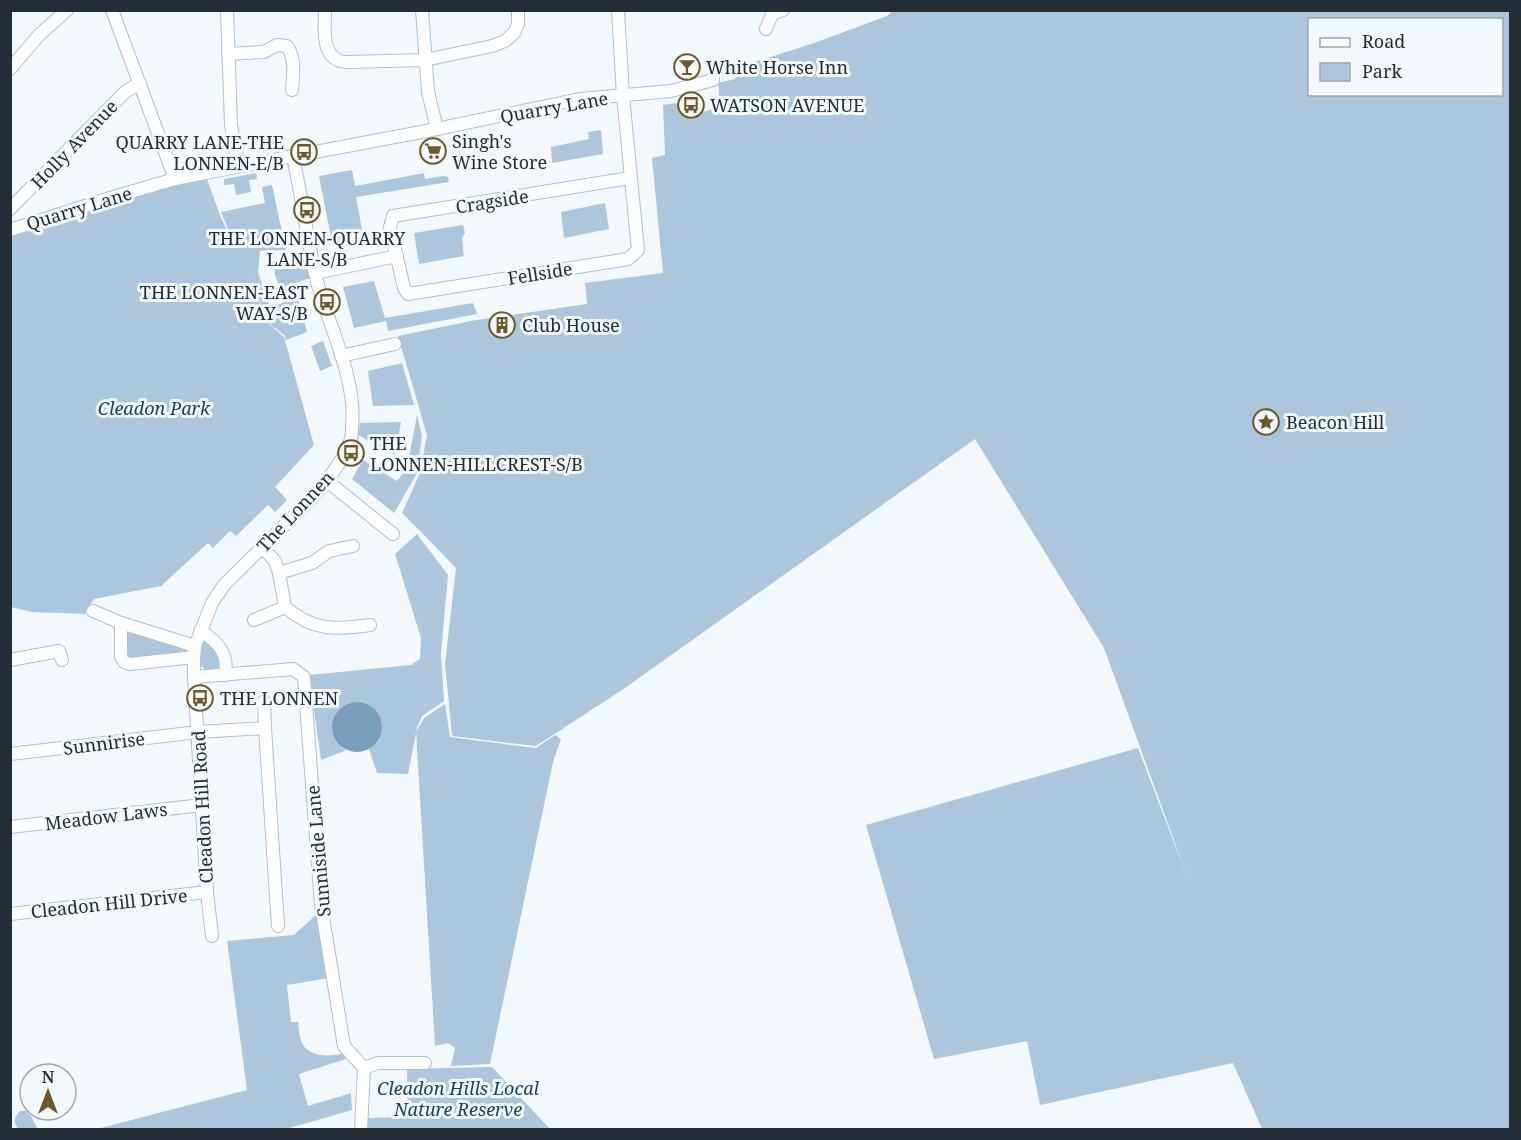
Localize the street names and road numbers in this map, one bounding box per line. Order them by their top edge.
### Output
street label: Quarry Lane [498,86,610,128]
street label: Holly Avenue [25,94,123,194]
street label: Quarry Lane [23,181,135,235]
street label: Cragside [454,183,530,219]
street label: Fellside [506,256,574,290]
street label: The Lonnen [251,465,339,557]
street label: Sunnirise [62,726,146,760]
street label: Cleadon Hill Road [186,730,218,884]
street label: Sunniside Lane [300,784,336,918]
street label: Meadow Laws [43,797,169,835]
street label: Cleadon Hill Drive [29,883,189,923]

